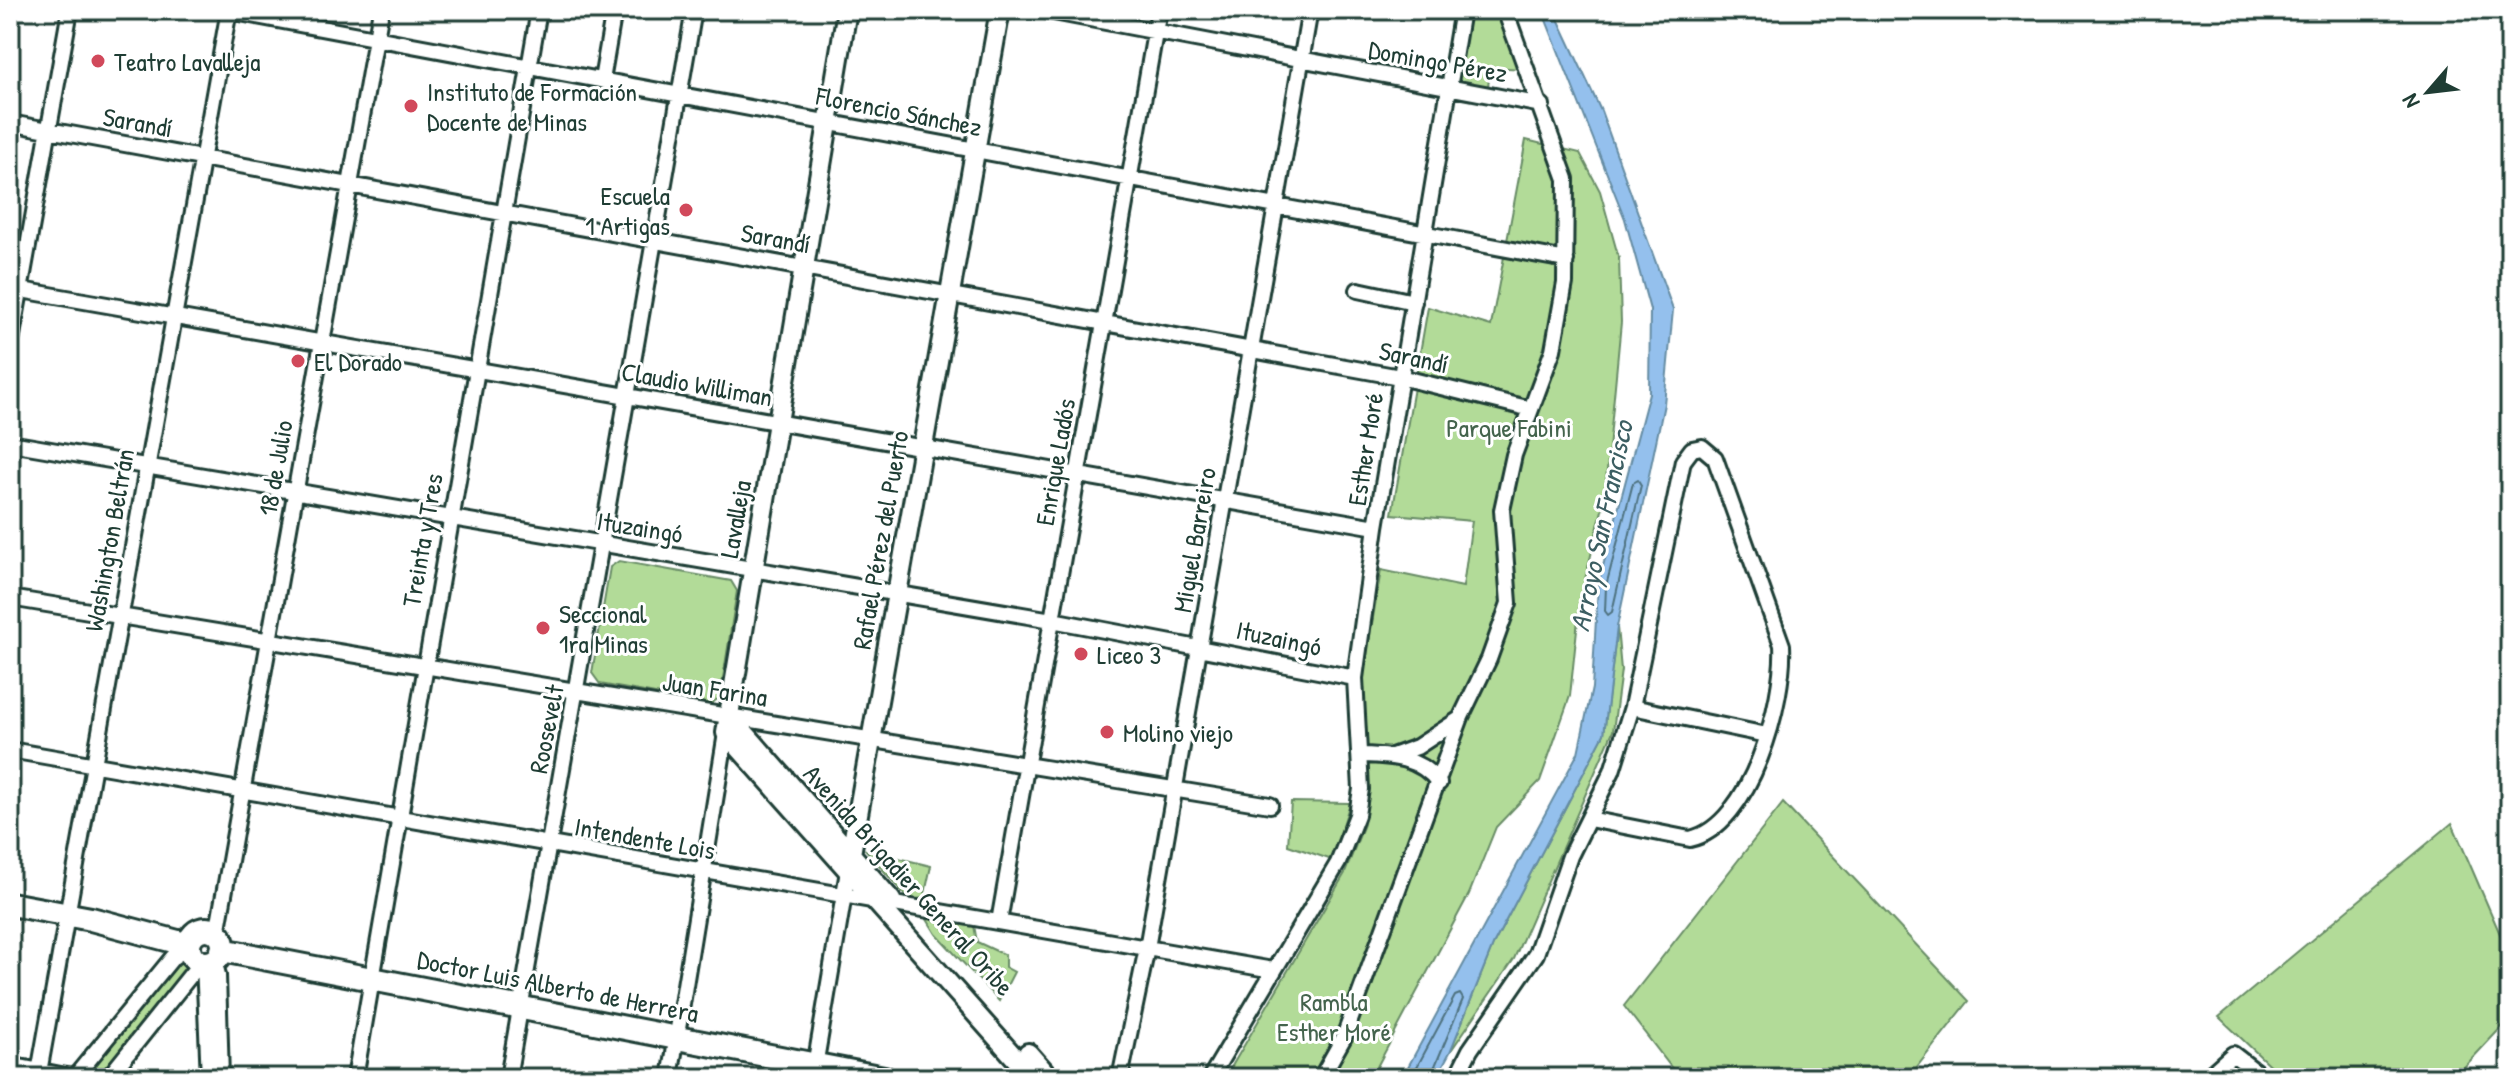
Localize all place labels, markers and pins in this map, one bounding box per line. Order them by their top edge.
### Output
place label: Teatro Lavalleja [114,44,260,79]
marker: Teatro Lavalleja [89,52,107,70]
place label: Instituto de Formación Docente de Minas [427,74,637,139]
marker: Instituto de Formación Docente de Minas [402,97,420,115]
place label: Escuela 1 Artigas [585,178,670,243]
marker: Escuela 1 Artigas [677,201,695,219]
place label: El Dorado [314,344,402,379]
marker: El Dorado [289,352,307,370]
place label: Seccional 1ra Minas [559,596,648,661]
marker: Seccional 1ra Minas [534,619,552,637]
place label: Liceo 3 [1097,637,1161,672]
marker: Liceo 3 [1072,645,1090,663]
place label: Molino viejo [1123,715,1233,750]
marker: Molino viejo [1098,723,1116,741]

